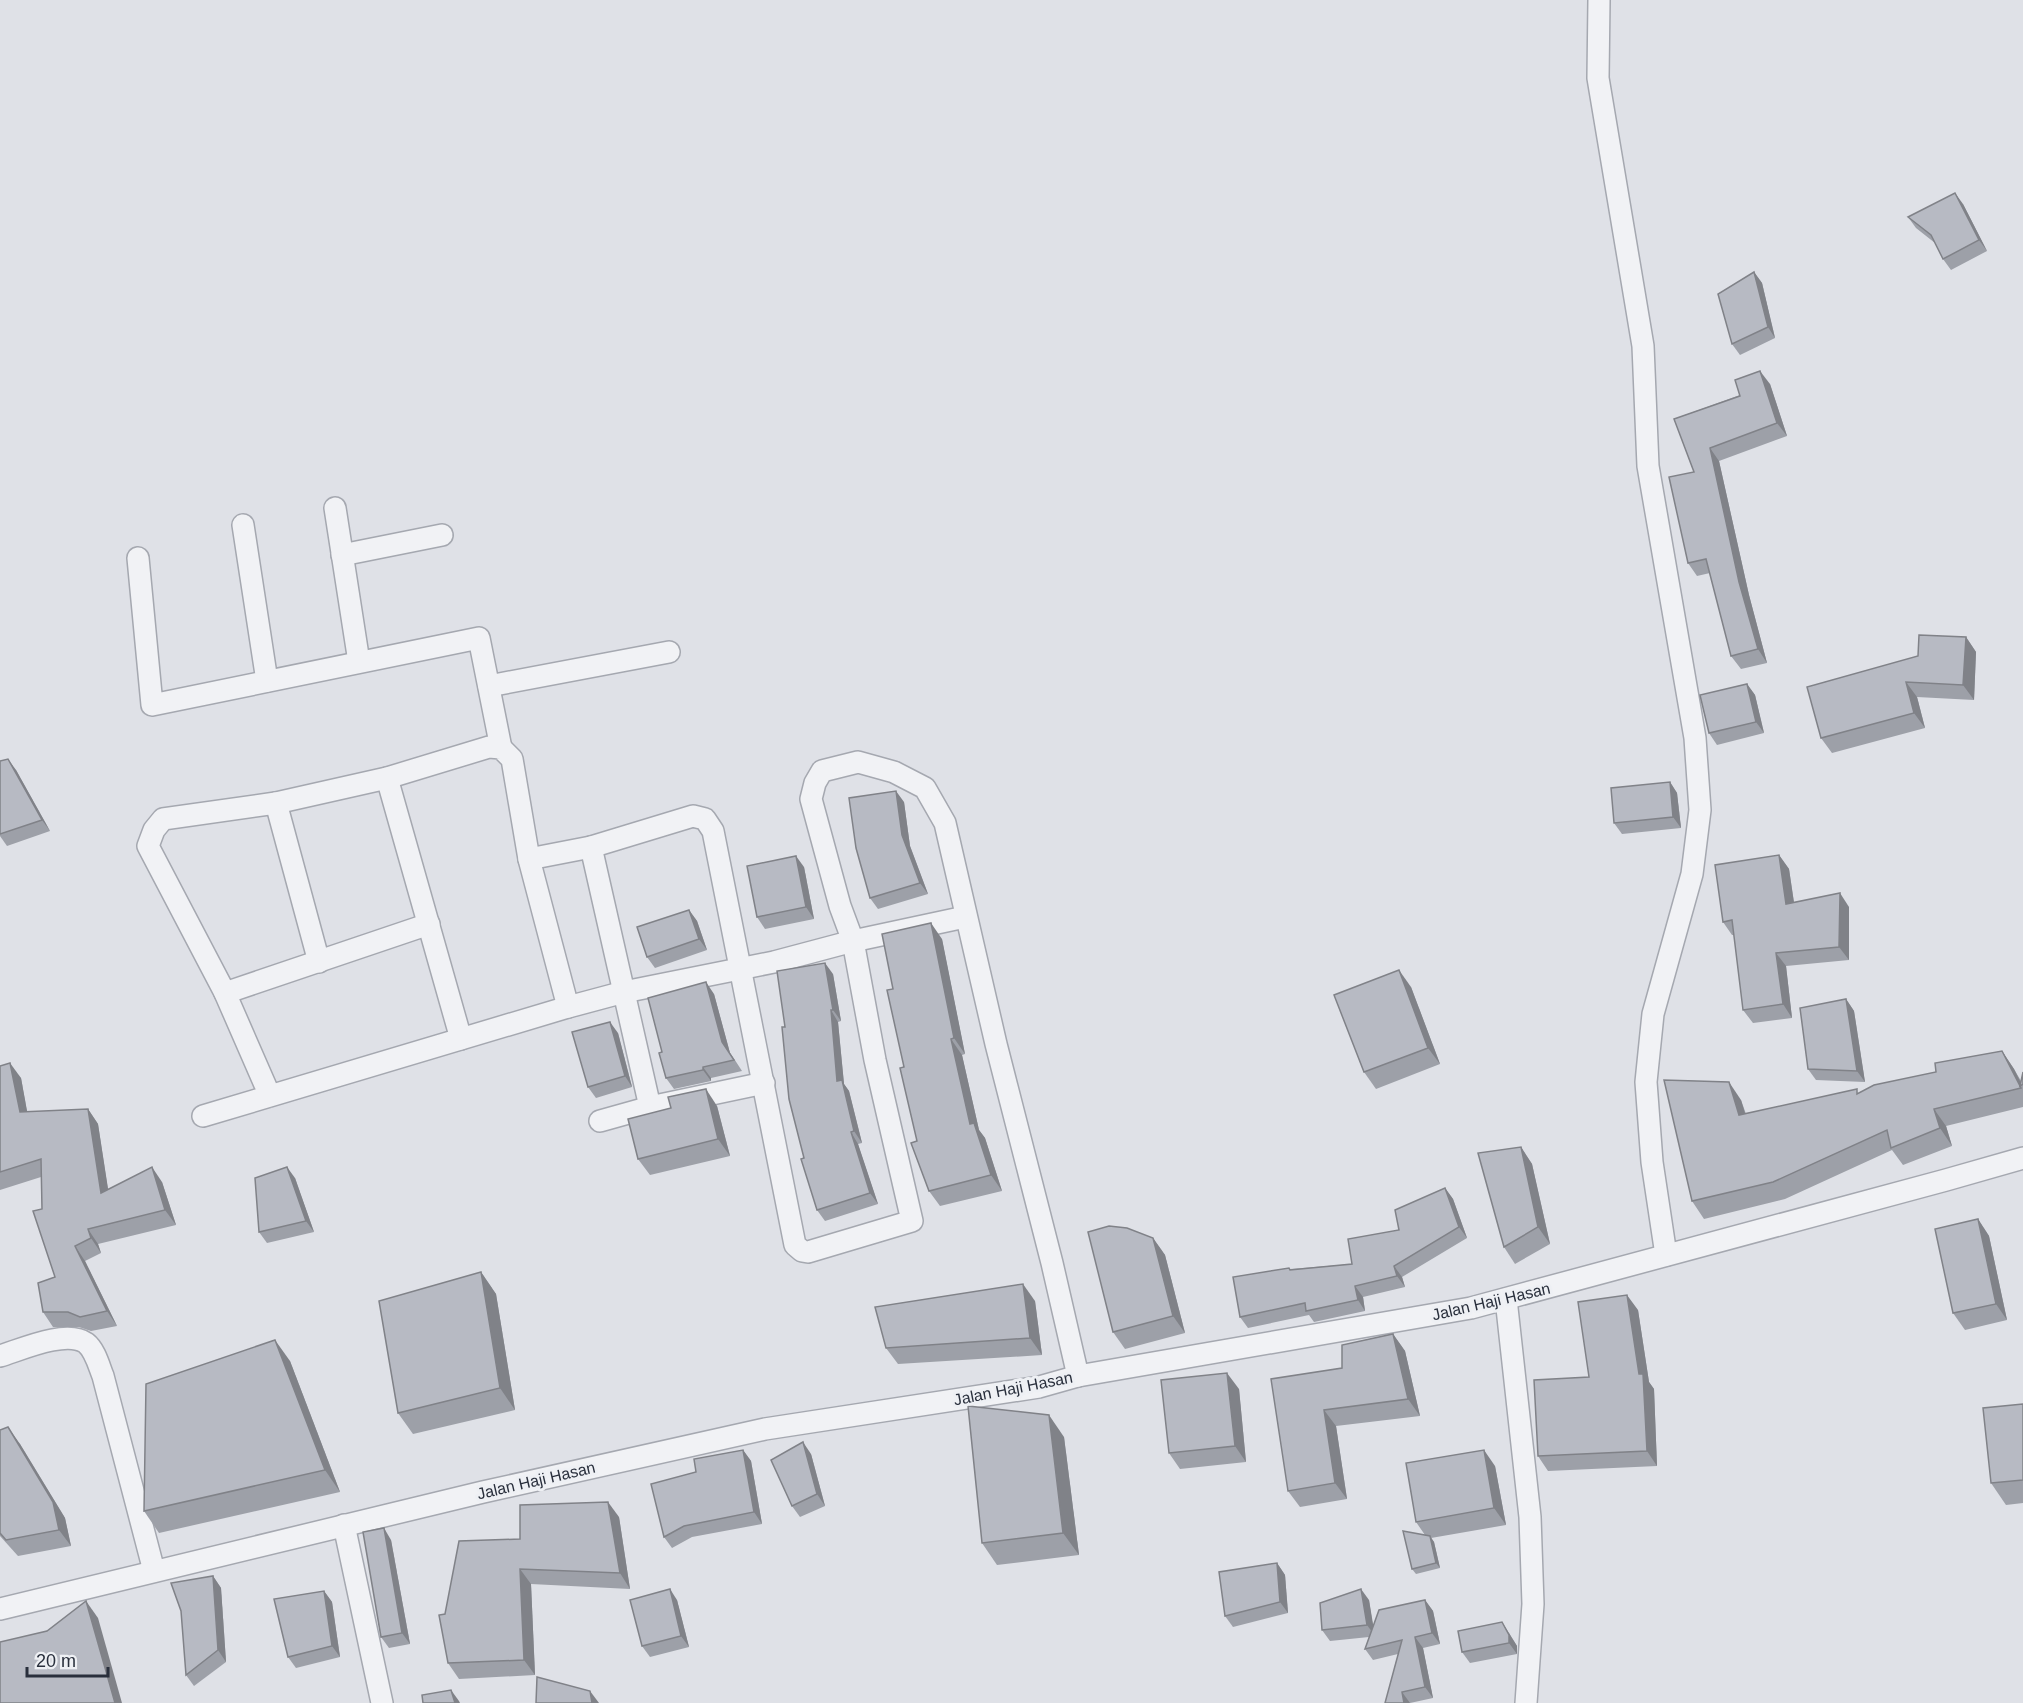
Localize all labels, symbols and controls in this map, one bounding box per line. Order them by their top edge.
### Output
street label: Jalan Haji Hasan [1430,1280,1552,1323]
street label: Jalan Haji Hasan [952,1369,1074,1408]
street label: Jalan Haji Hasan [475,1459,597,1502]
scale bar [27,1640,108,1678]
text: 20 m [36,1651,76,1671]

